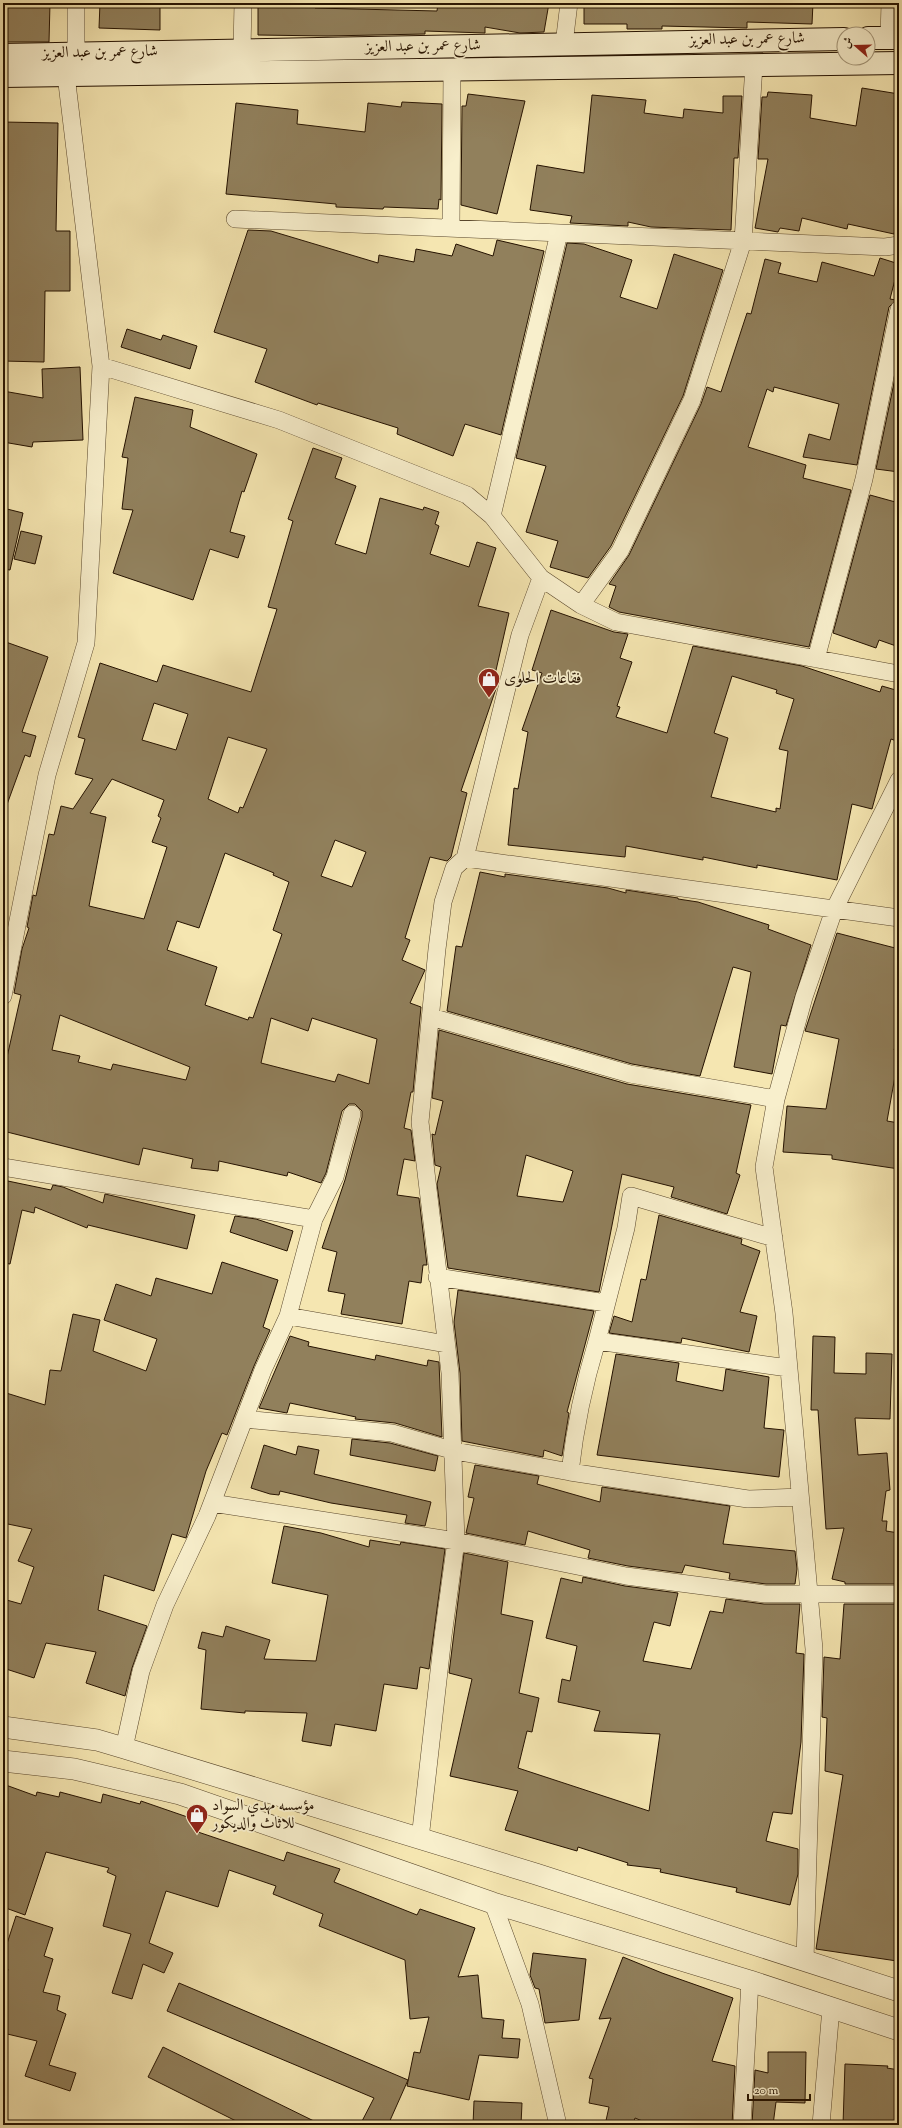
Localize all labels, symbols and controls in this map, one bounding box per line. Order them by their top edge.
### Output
north arrow [836,26,876,66]
street label: شارع عمر بن عبد العزيز [687,27,805,53]
street label: شارع عمر بن عبد العزيز [363,34,481,60]
text: ش [838,35,857,51]
street label: شارع عمر بن عبد العزيز [40,40,158,66]
shop icon: فقاعات الحلوى [476,666,502,699]
place label: فقاعات الحلوى [504,668,582,691]
place label: مؤسسه مهدي السواد للاثاث والديكور [210,1795,315,1836]
shop icon: مؤسسه مهدي السواد للاثاث والديكور [184,1802,210,1835]
scale bar [748,2076,810,2102]
text: 20 m [754,2082,779,2100]

